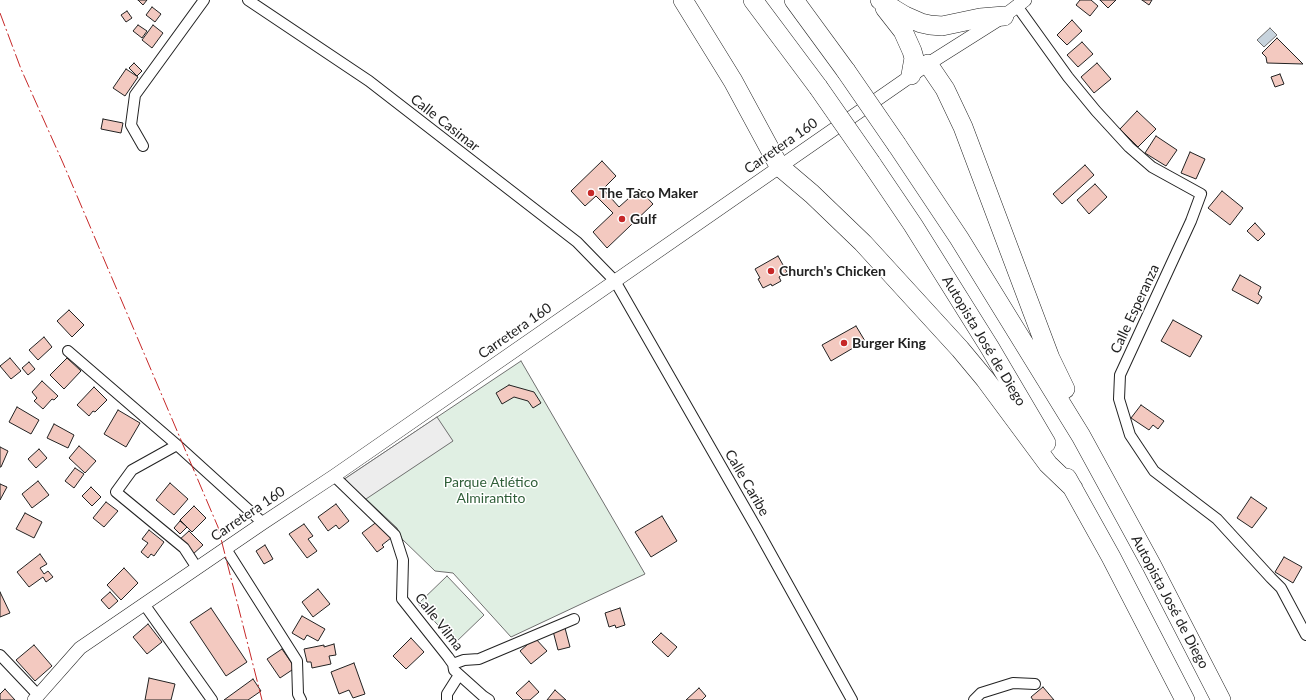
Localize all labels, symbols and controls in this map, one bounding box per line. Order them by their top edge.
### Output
street label: Calle Casimar [407,91,483,155]
street label: Carretera 160 [741,115,821,177]
place label: The Taco Maker [599,185,698,201]
marker: The Taco Maker [586,188,596,198]
place label: Gulf [630,211,656,227]
marker: Gulf [617,214,627,224]
street label: Calle Esperanza [1107,262,1163,356]
place label: Church's Chicken [779,263,886,279]
marker: Church's Chicken [766,266,776,276]
street label: Autopista José de Diego [939,273,1029,409]
street label: Carretera 160 [475,300,555,362]
place label: Burger King [852,335,926,351]
marker: Burger King [839,338,849,348]
street label: Calle Caribe [721,447,773,519]
park label: Parque Atlético Almirantito [444,474,538,506]
street label: Carretera 160 [208,483,288,545]
street label: Autopista José de Diego [1128,532,1212,672]
street label: Calle Vilma [411,590,467,654]

